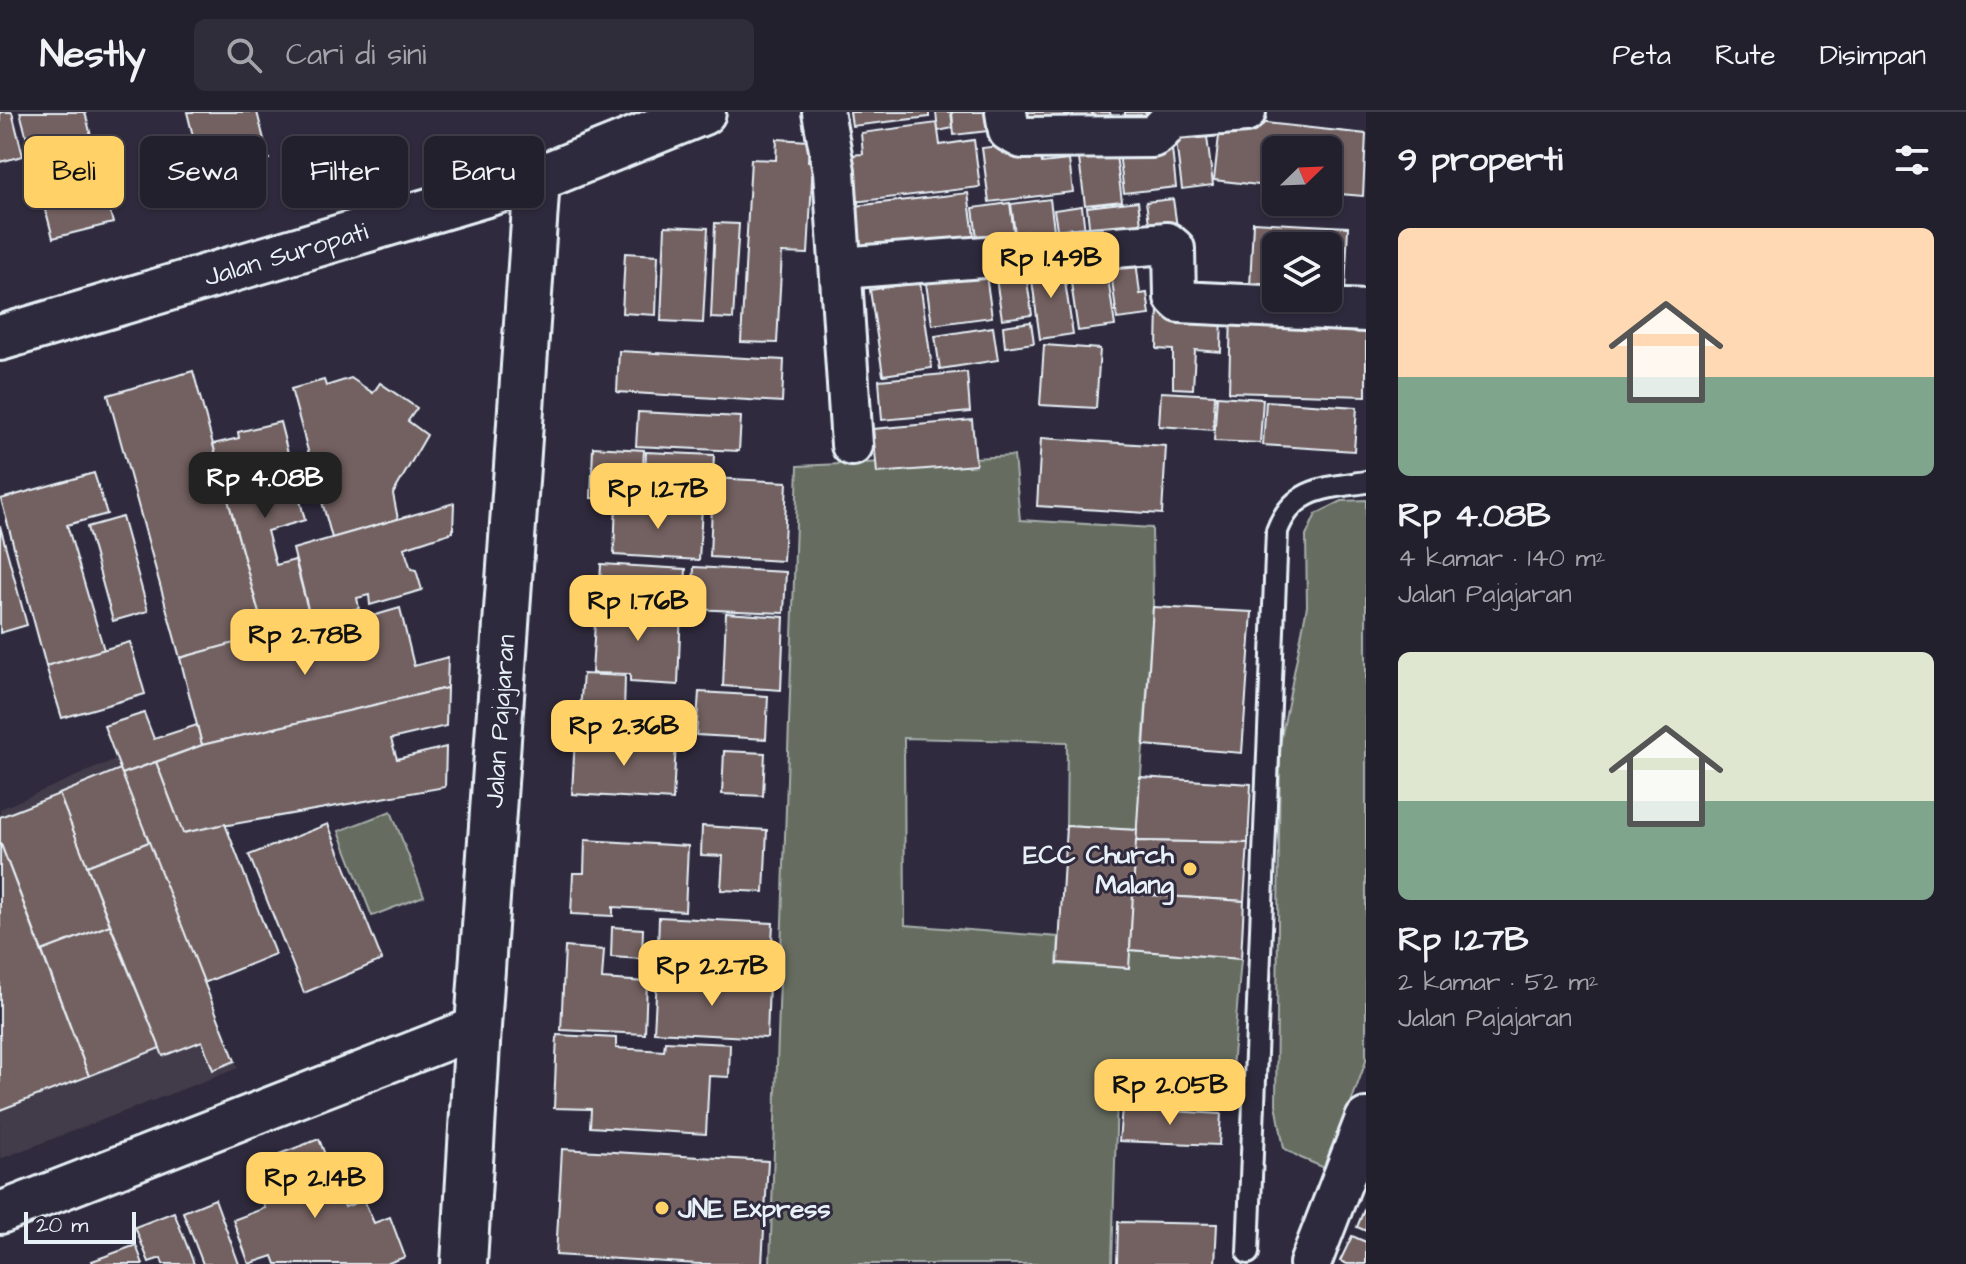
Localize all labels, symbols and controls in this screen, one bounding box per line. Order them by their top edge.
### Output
search box [194,19,754,91]
text: Nestly [40,29,146,81]
icon: search [222,33,266,77]
text: Cari di sini [286,34,426,76]
text: Peta [1612,36,1671,75]
text: Rute [1715,36,1776,75]
text: Disimpan [1820,36,1926,75]
chip: Beli [24,136,124,208]
chip: Sewa [140,136,266,208]
chip: Filter [282,136,408,208]
chip: Baru [424,136,544,208]
north arrow [1262,136,1342,216]
map controls [1262,136,1342,312]
text: 9 properti [1398,136,1563,184]
icon: filters [1890,138,1934,182]
street label: Jalan Suropati [200,213,372,296]
pin: Rp 1.49B [968,232,1134,300]
button: layers [1262,232,1342,312]
text: Rp 1.49B [1000,240,1102,276]
icon: home [1594,280,1738,424]
pin: Rp 4.08B [182,452,348,520]
text: Rp 4.08B [207,460,323,496]
pin: Rp 1.27B [575,463,741,531]
text: Rp 1.27B [608,471,708,507]
text: Rp 4.08B [1398,492,1550,540]
text: 4 kamar · 140 m² [1398,540,1605,576]
pin: Rp 1.76B [555,575,721,643]
text: Jalan Pajajaran [1398,576,1572,612]
text: Rp 1.76B [587,583,689,619]
pin: Rp 2.78B [222,609,388,677]
text: Rp 2.78B [248,617,362,653]
street label: Jalan Pajajaran [476,633,524,809]
pin: Rp 2.36B [541,700,707,768]
icon: home [1594,704,1738,848]
text: Rp 2.36B [569,708,679,744]
place label: ECC Church Malang [1023,837,1175,906]
marker: ECC Church Malang [1181,860,1199,878]
text: Rp 1.27B [1398,916,1528,964]
pin: Rp 2.27B [629,940,795,1008]
text: Rp 2.27B [656,948,768,984]
text: 2 kamar · 52 m² [1398,964,1598,1000]
text: Jalan Pajajaran [1398,1000,1572,1036]
pin: Rp 2.05B [1087,1059,1253,1127]
text: Rp 2.05B [1112,1067,1228,1103]
pin: Rp 2.14B [232,1152,398,1220]
text: Rp 2.14B [264,1160,366,1196]
place label: JNE Express [677,1191,830,1227]
marker: JNE Express [653,1199,671,1217]
scale bar [24,1208,136,1244]
text: 20 m [36,1210,88,1241]

